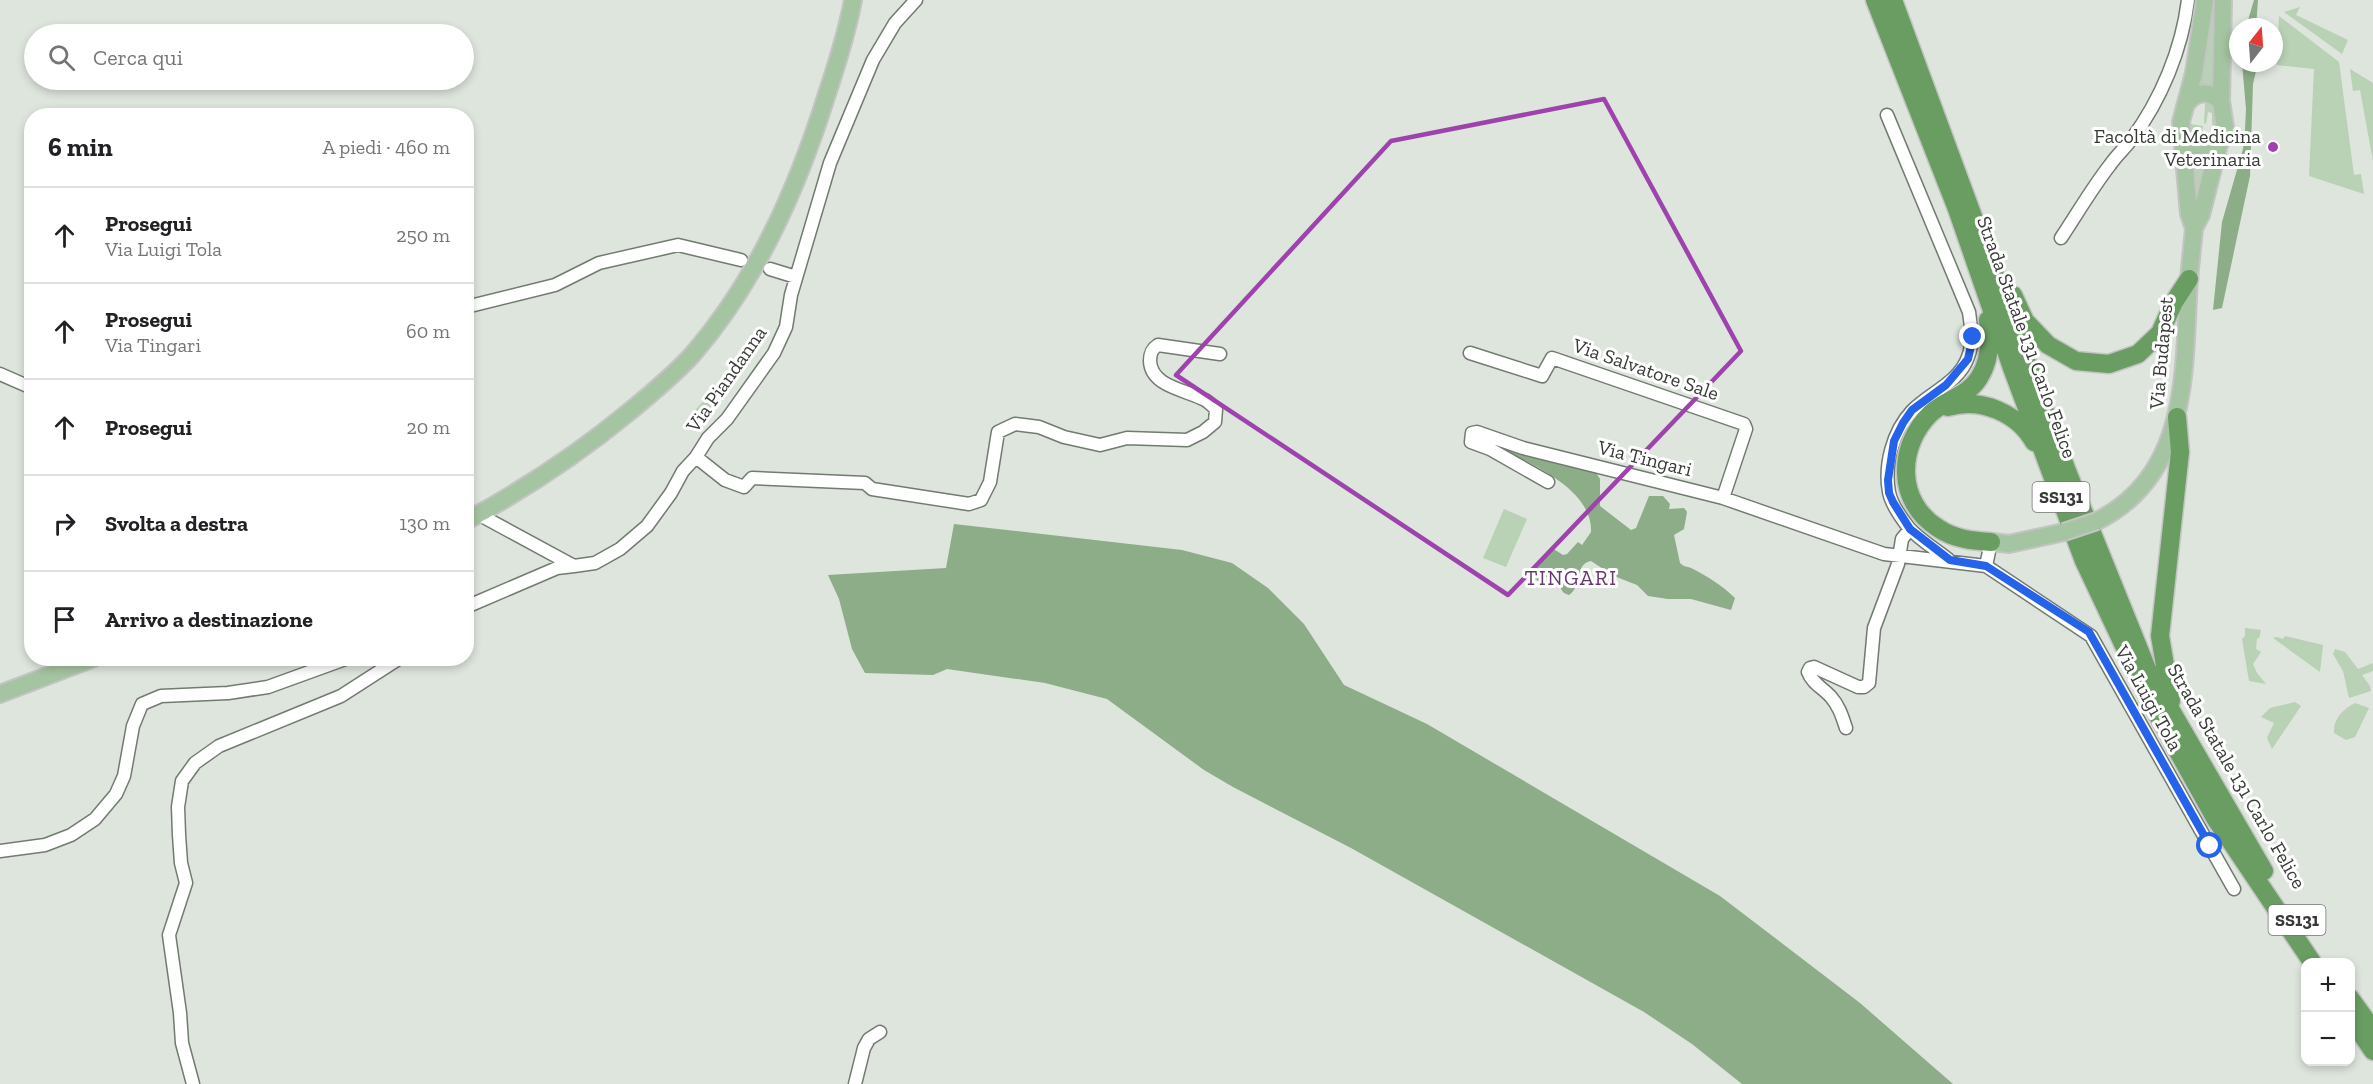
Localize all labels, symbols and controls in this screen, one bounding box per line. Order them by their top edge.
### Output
north arrow [2229,18,2283,72]
search box [24,24,474,90]
icon: search [45,41,78,74]
text: Cerca qui [93,44,183,71]
place label: Facoltà di Medicina Veterinaria [2094,124,2261,171]
text: 6 min [48,131,113,163]
text: A piedi · 460 m [322,135,450,159]
marker: Facoltà di Medicina Veterinaria [2266,140,2280,154]
text: Prosegui [105,210,192,237]
street label: Strada Statale 131 Carlo Felice [1972,213,2082,461]
icon: ahead [48,219,81,252]
text: 250 m [396,223,450,247]
text: Via Luigi Tola [105,237,222,261]
street label: Via Budapest [2144,295,2178,411]
text: Prosegui [105,306,192,333]
icon: ahead [48,315,81,348]
text: 60 m [406,319,450,343]
street label: Via Piandanna [680,321,772,437]
route end [1959,323,1985,349]
street label: Via Salvatore Sale [1569,332,1722,405]
text: Via Tingari [105,333,201,357]
icon: ahead [48,411,81,444]
text: Prosegui [105,414,192,441]
text: 20 m [406,415,450,439]
street label: Via Tingari [1595,434,1695,481]
road number: SS131 [2032,482,2090,512]
icon: right [48,507,81,540]
text: Svolta a destra [105,510,248,537]
text: 130 m [399,511,450,535]
district label: TINGARI [1524,565,1618,590]
icon: arrive [48,603,81,636]
text: Arrivo a destinazione [105,606,313,633]
street label: Via Luigi Tola [2110,640,2188,755]
street label: Strada Statale 131 Carlo Felice [2163,659,2311,893]
route start [2196,832,2222,858]
road number: SS131 [2268,905,2326,935]
map controls [2301,958,2355,1066]
button: + [2301,958,2355,1012]
button: − [2301,1012,2355,1066]

